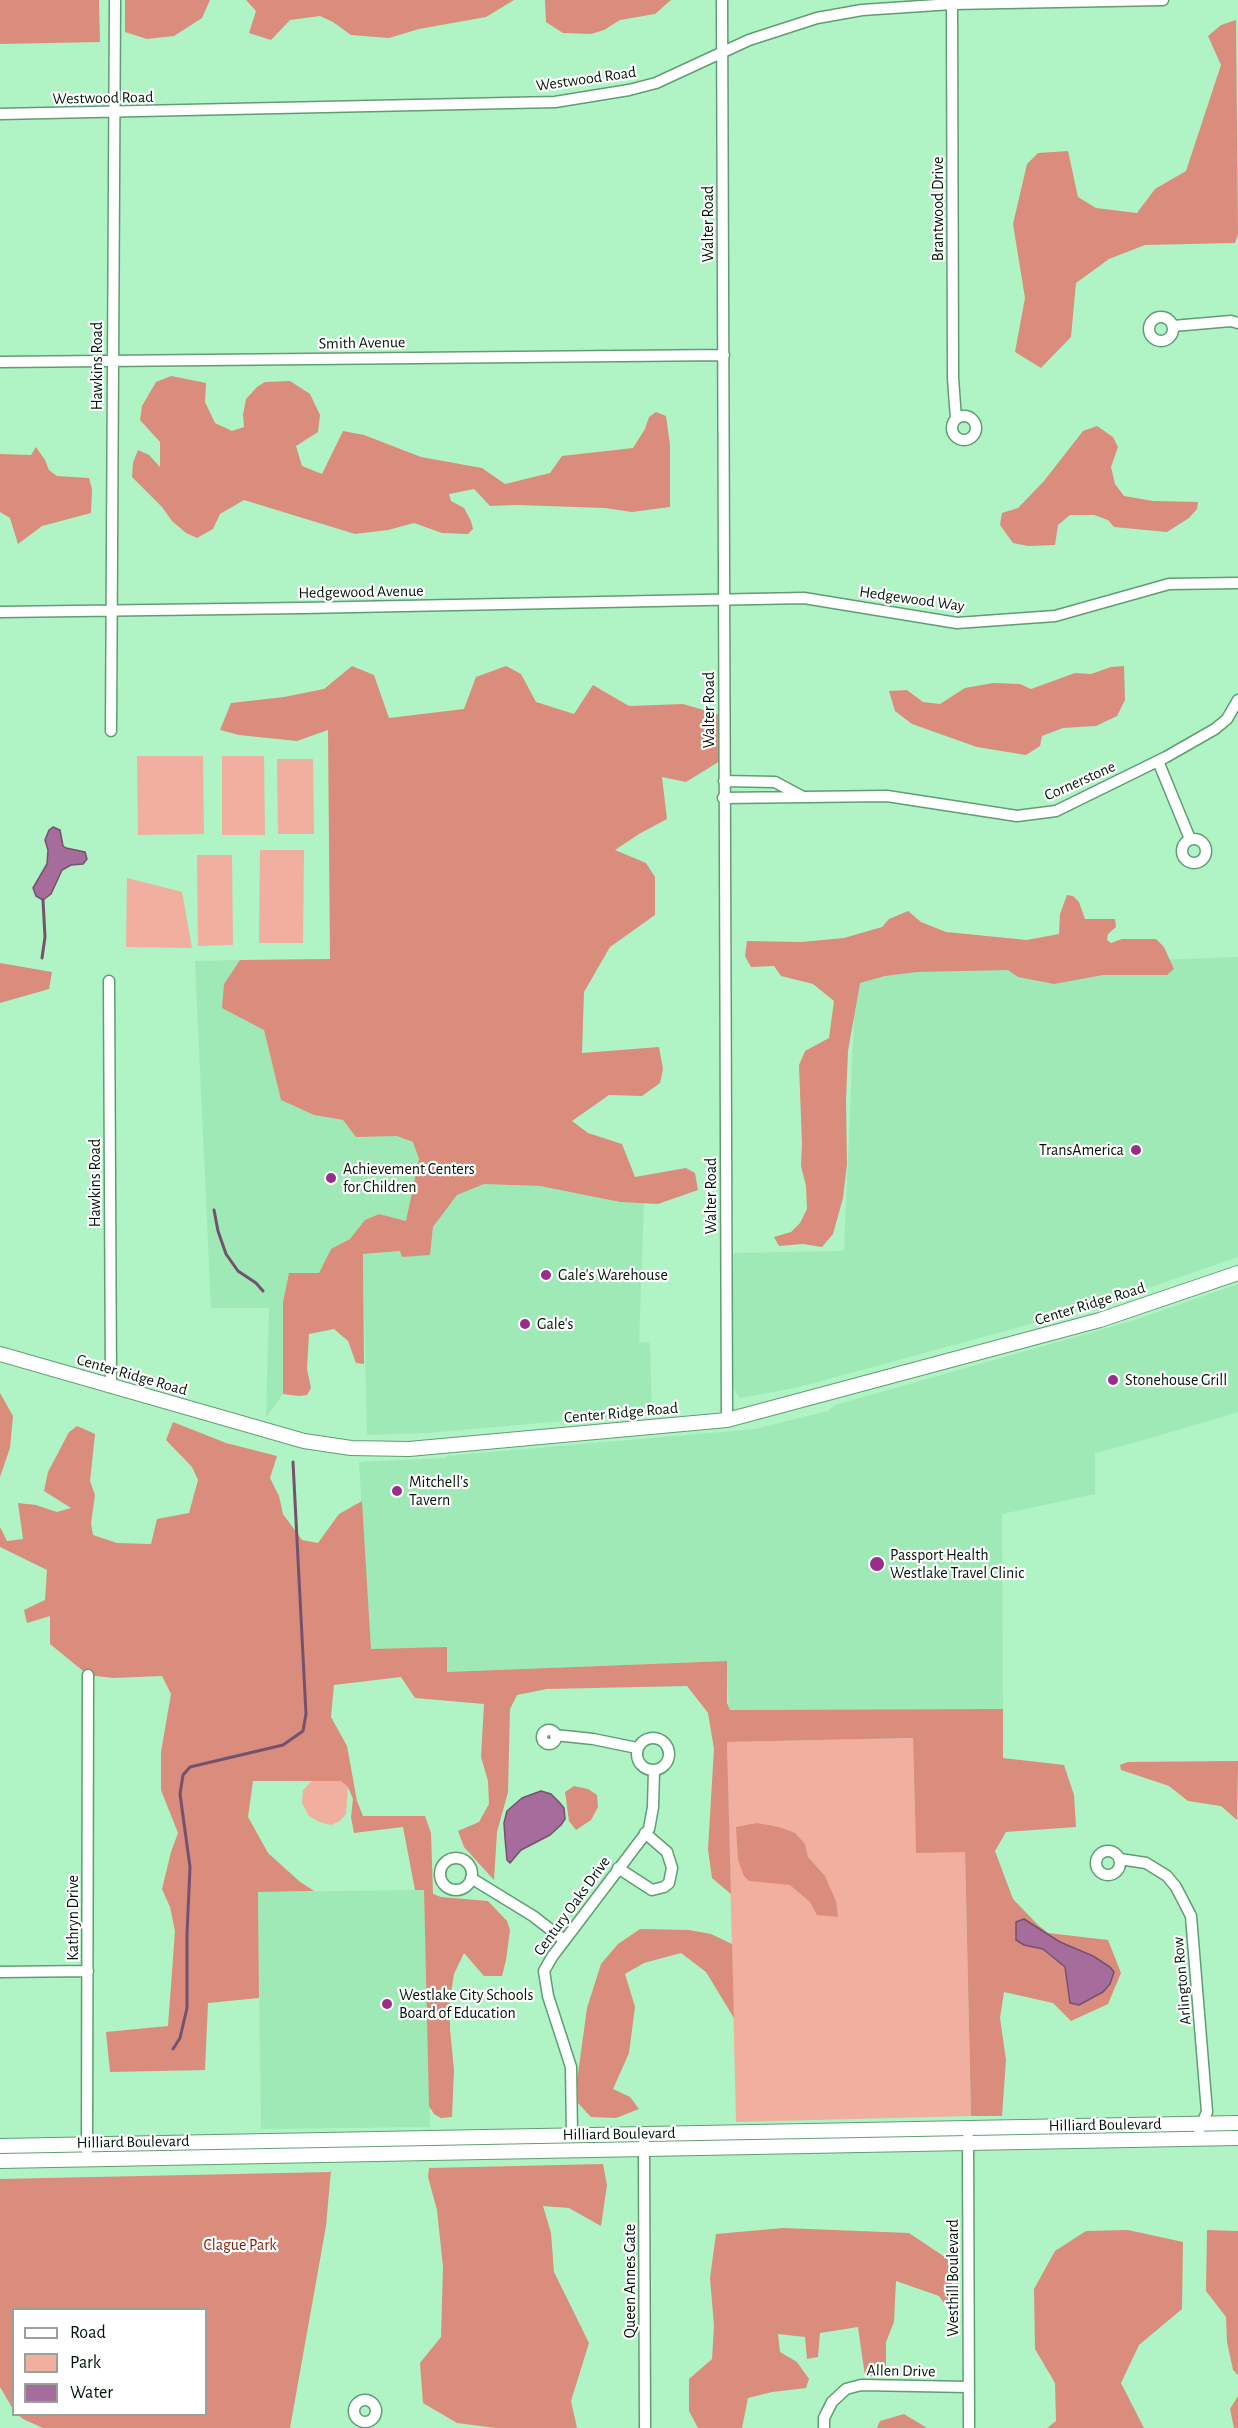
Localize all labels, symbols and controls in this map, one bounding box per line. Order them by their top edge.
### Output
street label: Westwood Road [535,62,637,96]
street label: Westwood Road [52,88,154,108]
street label: Brantwood Drive [928,157,948,261]
street label: Walter Road [698,186,718,262]
street label: Hawkins Road [87,322,107,410]
street label: Smith Avenue [318,333,406,353]
street label: Hedgewood Avenue [298,581,424,603]
street label: Hedgewood Way [858,582,966,616]
street label: Walter Road [699,672,719,748]
street label: Cornerstone [1041,757,1119,805]
street label: Hawkins Road [85,1139,105,1227]
place label: TransAmerica [1039,1140,1124,1160]
marker: TransAmerica [1129,1143,1143,1157]
street label: Walter Road [701,1158,721,1234]
place label: Achievement Centers for Children [343,1159,475,1197]
marker: Achievement Centers for Children [324,1171,338,1185]
place label: Gale's Warehouse [558,1265,668,1285]
marker: Gale's Warehouse [539,1268,553,1282]
street label: Center Ridge Road [1033,1278,1147,1330]
place label: Gale's [537,1314,573,1334]
marker: Gale's [518,1317,532,1331]
street label: Center Ridge Road [74,1350,190,1400]
place label: Stonehouse Grill [1125,1370,1227,1390]
marker: Stonehouse Grill [1106,1373,1120,1387]
street label: Center Ridge Road [563,1398,679,1428]
place label: Mitchell's Tavern [409,1472,469,1510]
marker: Mitchell's Tavern [390,1484,404,1498]
place label: Passport Health Westlake Travel Clinic [890,1545,1024,1583]
marker: Passport Health Westlake Travel Clinic [868,1555,886,1573]
street label: Century Oaks Drive [529,1853,615,1959]
street label: Kathryn Drive [63,1875,83,1961]
street label: Arlington Row [1169,1936,1195,2026]
place label: Westlake City Schools Board of Education [399,1985,533,2023]
marker: Westlake City Schools Board of Education [380,1997,394,2011]
street label: Hilliard Boulevard [1048,2114,1162,2136]
street label: Hilliard Boulevard [562,2123,676,2145]
street label: Hilliard Boulevard [76,2131,190,2153]
street label: Westhill Boulevard [943,2219,963,2337]
street label: Queen Annes Gate [620,2224,640,2338]
park label: Clague Park [203,2235,277,2255]
legend [12,2308,207,2416]
text: Road [70,2324,106,2342]
text: Park [70,2354,101,2372]
street label: Allen Drive [866,2361,936,2381]
text: Water [70,2384,113,2402]

